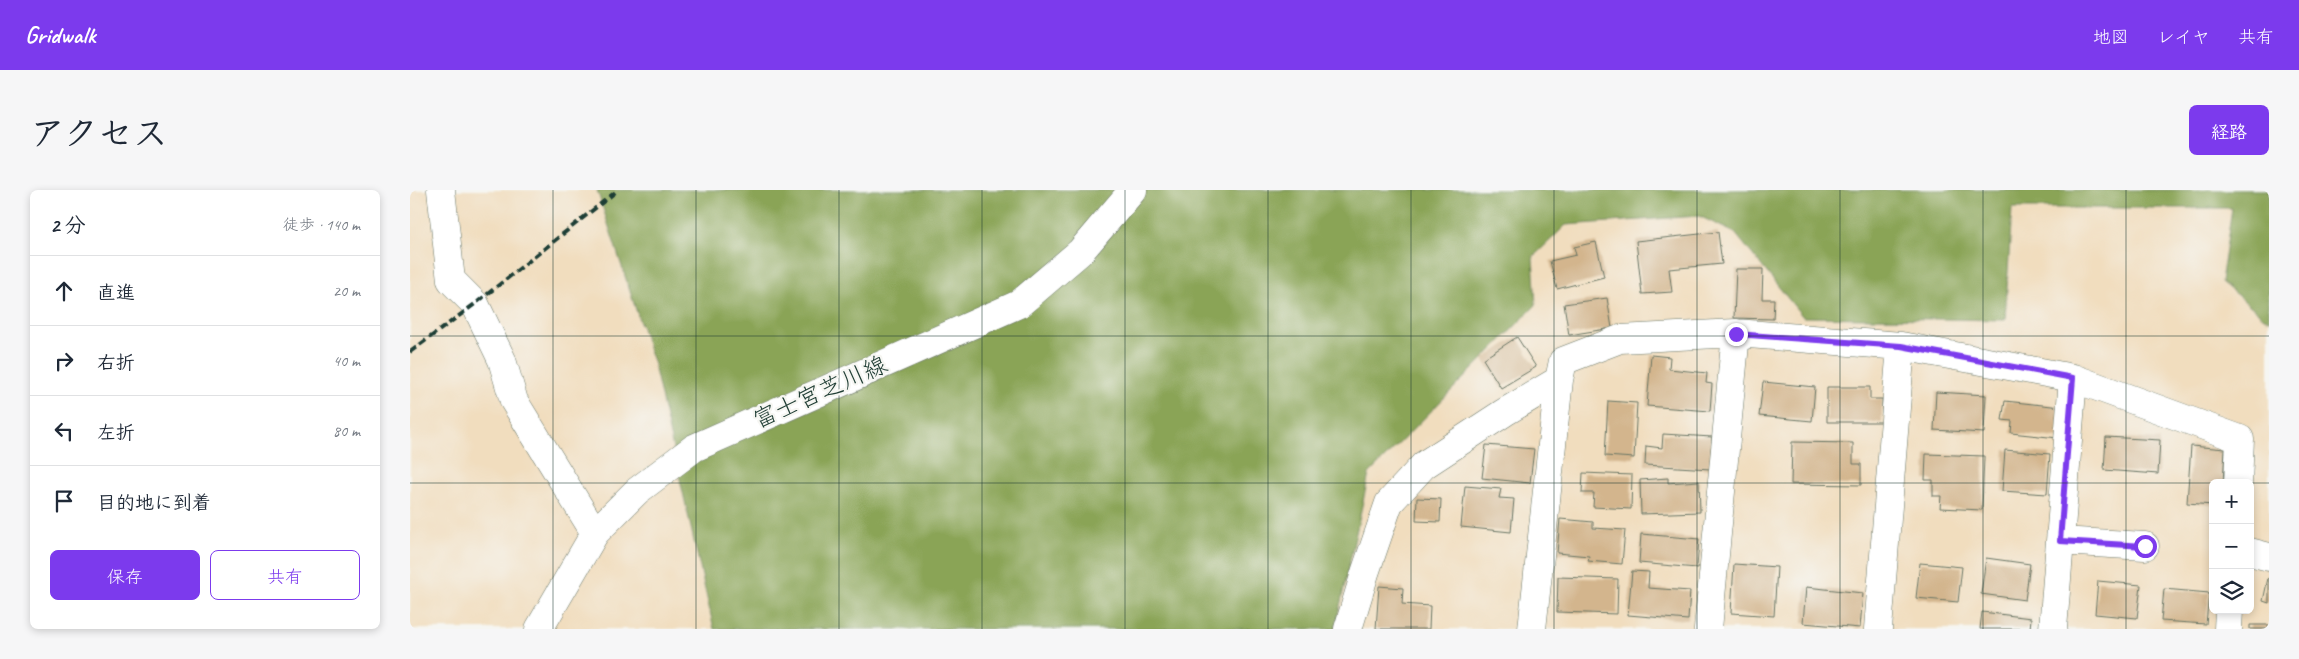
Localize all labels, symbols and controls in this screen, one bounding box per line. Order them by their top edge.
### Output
text: Gridwalk [25,20,95,50]
text: 地図 [2093,26,2129,48]
text: レイヤ [2157,26,2210,48]
text: 共有 [2238,26,2274,48]
button: 経路 [2189,105,2269,155]
text: アクセス [30,111,168,156]
text: 2 分 [50,212,86,238]
text: 徒歩 · 140 m [283,215,360,235]
icon: ahead [50,277,78,305]
text: 直進 [97,281,135,305]
text: 20 m [333,281,360,301]
route end [1725,323,1748,346]
icon: right [50,347,78,375]
street label: 富士宮芝川線 [748,349,892,435]
text: 右折 [97,351,135,375]
text: 40 m [333,351,360,371]
icon: left [50,417,78,445]
text: 左折 [97,421,135,445]
text: 80 m [333,421,360,441]
map controls [2209,479,2254,614]
button: + [2209,479,2254,524]
icon: arrive [50,487,78,515]
text: 目的地に到着 [97,491,211,515]
button: − [2209,524,2254,569]
route start [2134,535,2157,558]
button: 保存 [50,550,200,600]
button: 共有 [210,550,360,600]
button: layers [2209,569,2254,614]

